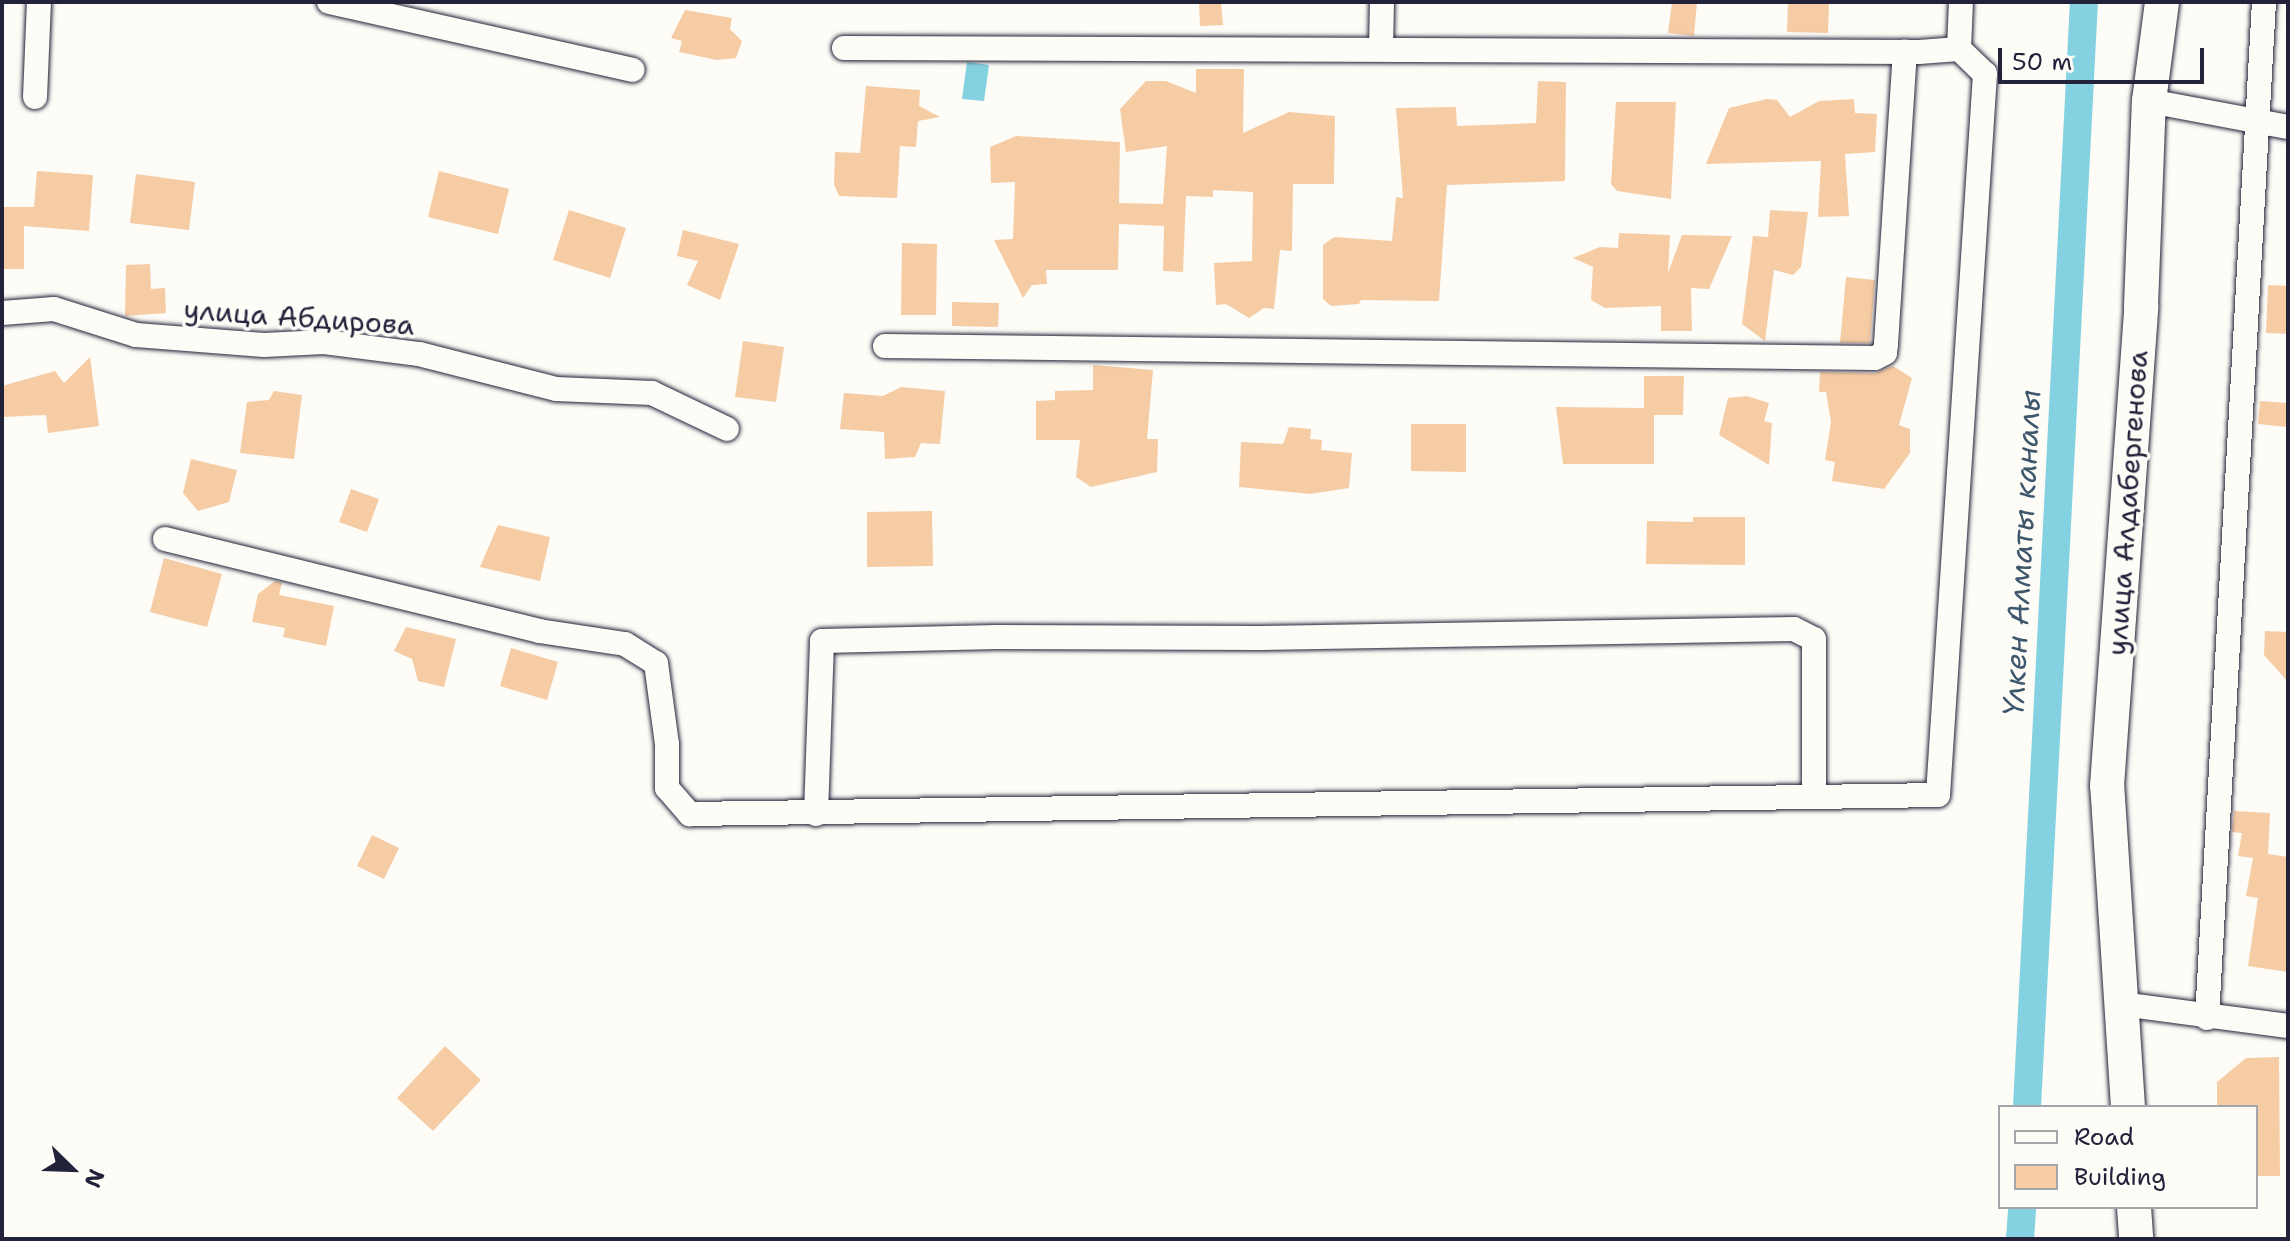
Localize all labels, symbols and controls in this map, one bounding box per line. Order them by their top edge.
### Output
scale bar [2002,32,2208,82]
text: 50 m [2012,46,2072,78]
street label: улица Абдирова [183,292,415,342]
street label: улица Алдабергенова [2100,349,2154,657]
water label: Үлкен Алматы каналы [1995,389,2049,717]
legend [1998,1105,2258,1209]
text: Road [2074,1121,2134,1153]
north arrow [32,1129,112,1209]
text: Building [2074,1161,2166,1193]
text: N [78,1165,111,1192]

